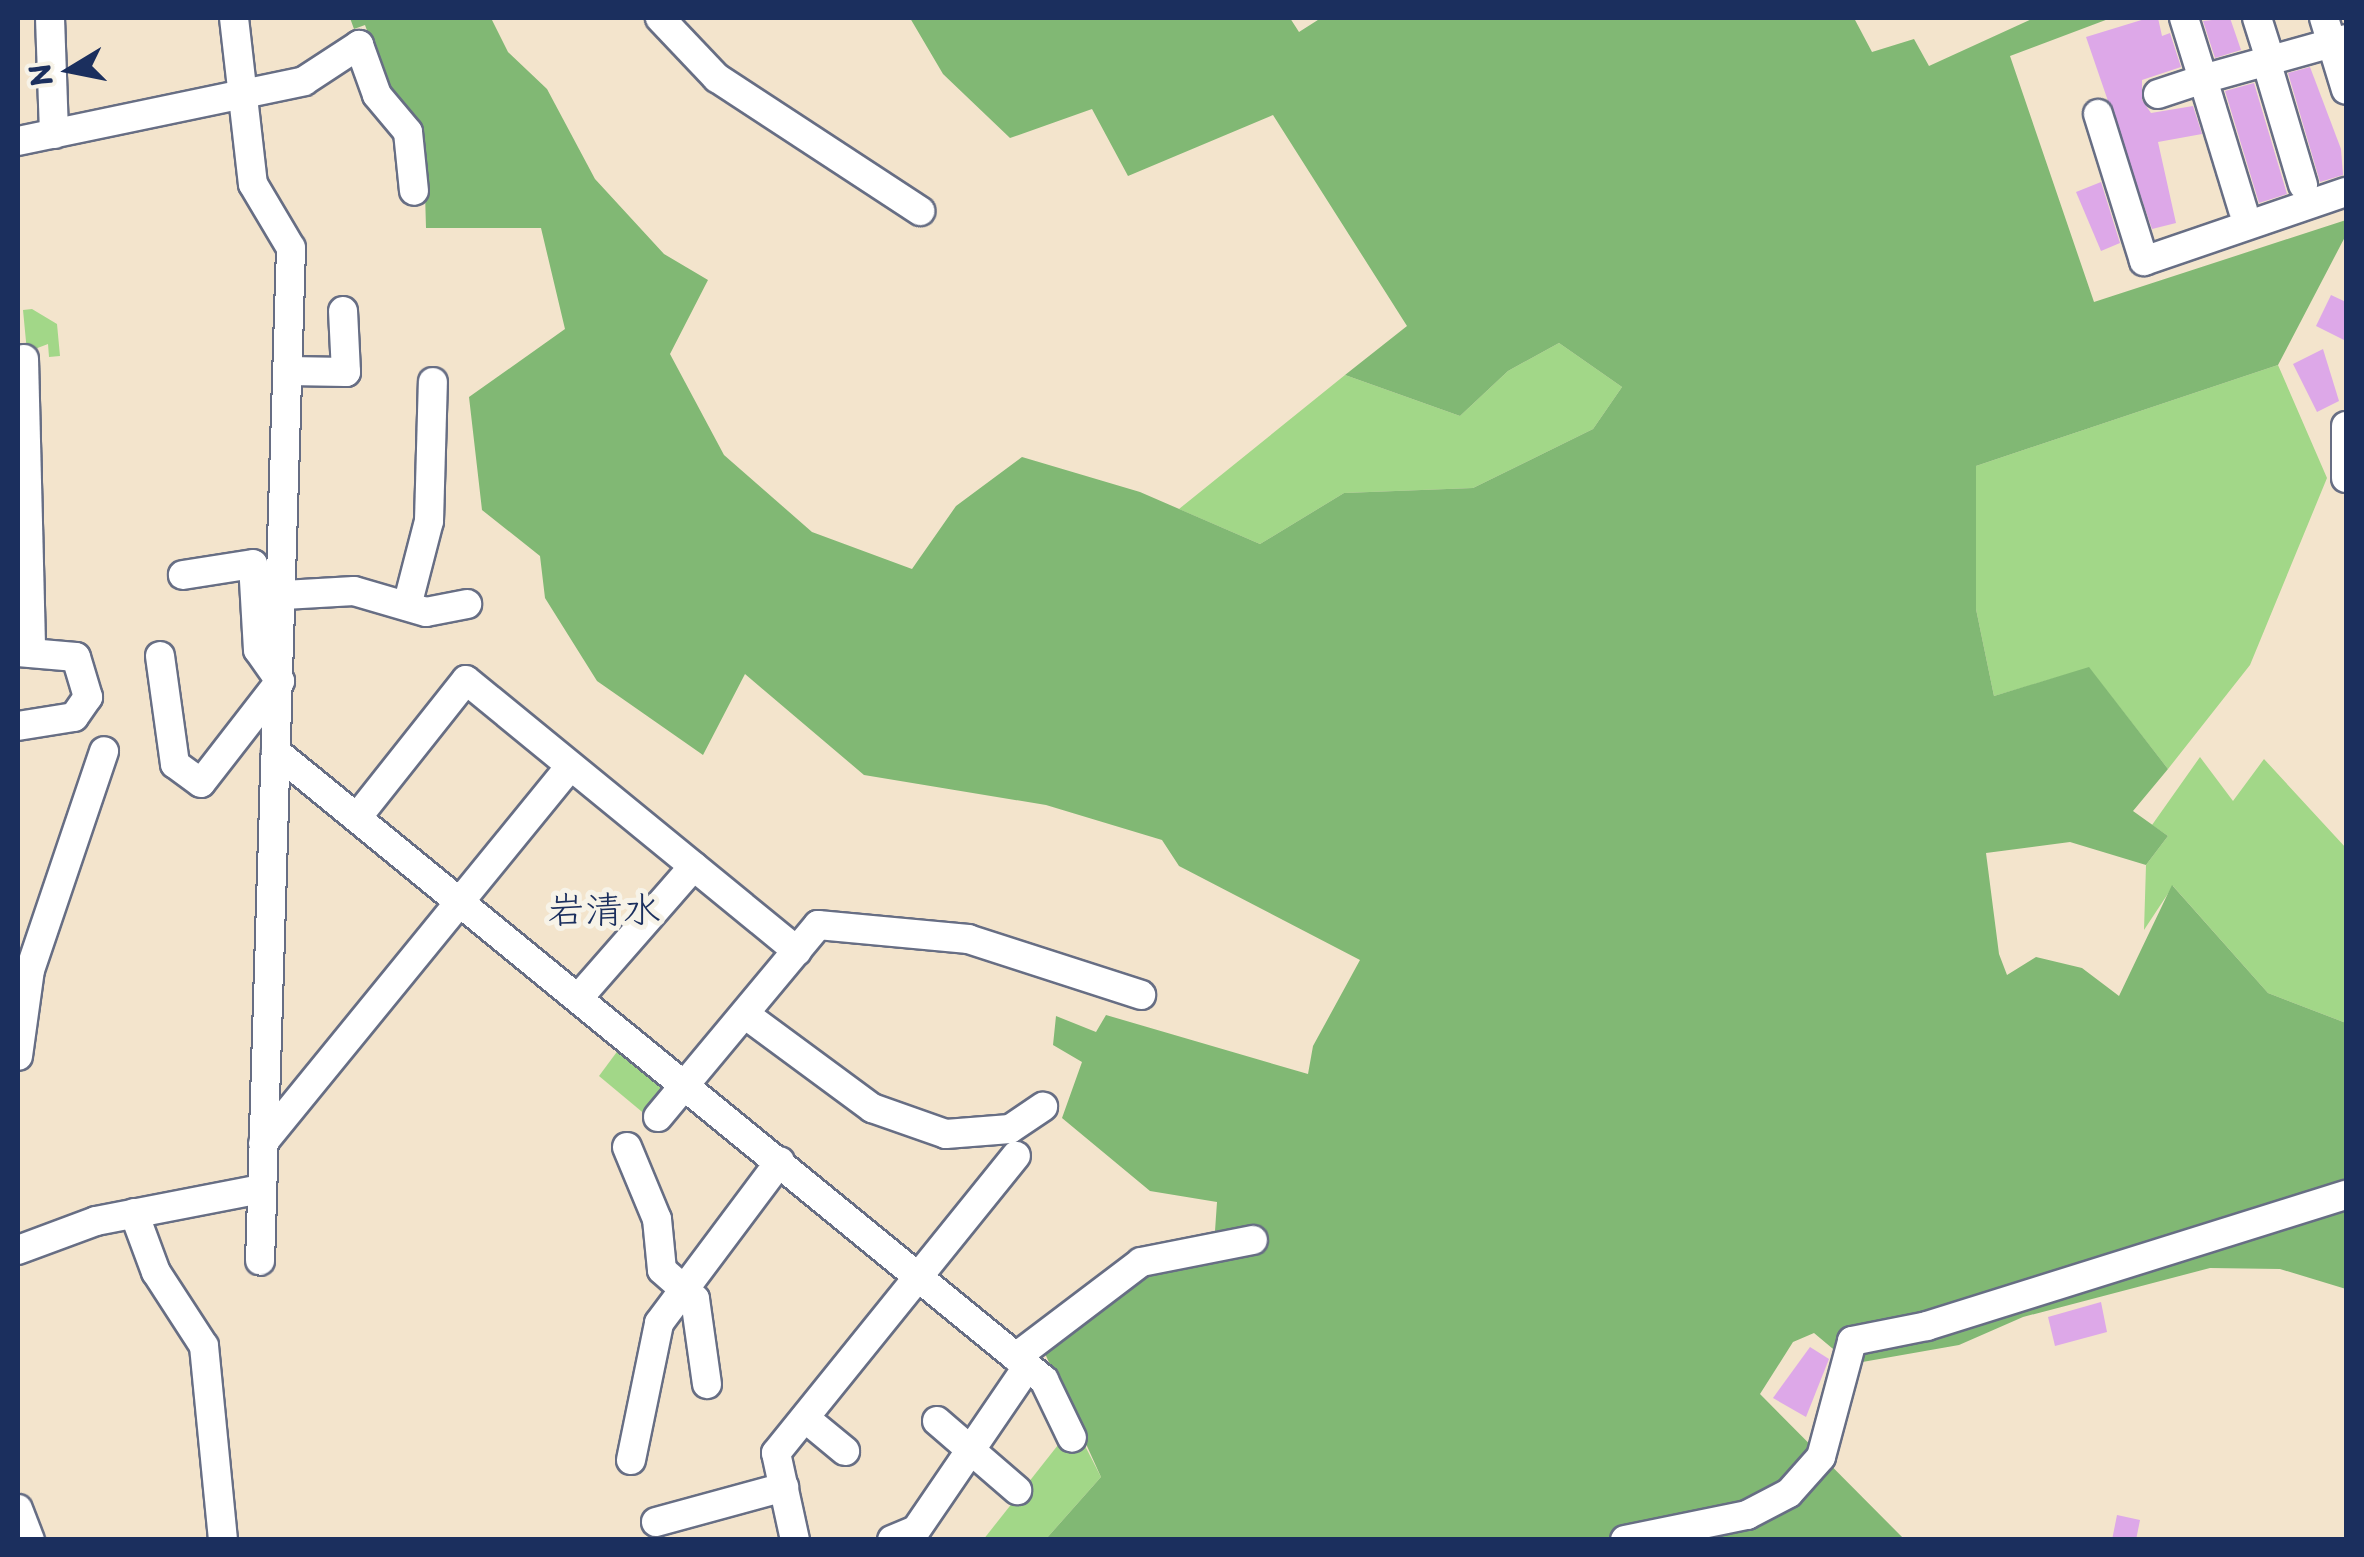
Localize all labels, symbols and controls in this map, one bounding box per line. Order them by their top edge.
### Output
north arrow [20,20,120,120]
text: N [17,61,63,90]
district label: 岩清水 [547,885,661,931]

